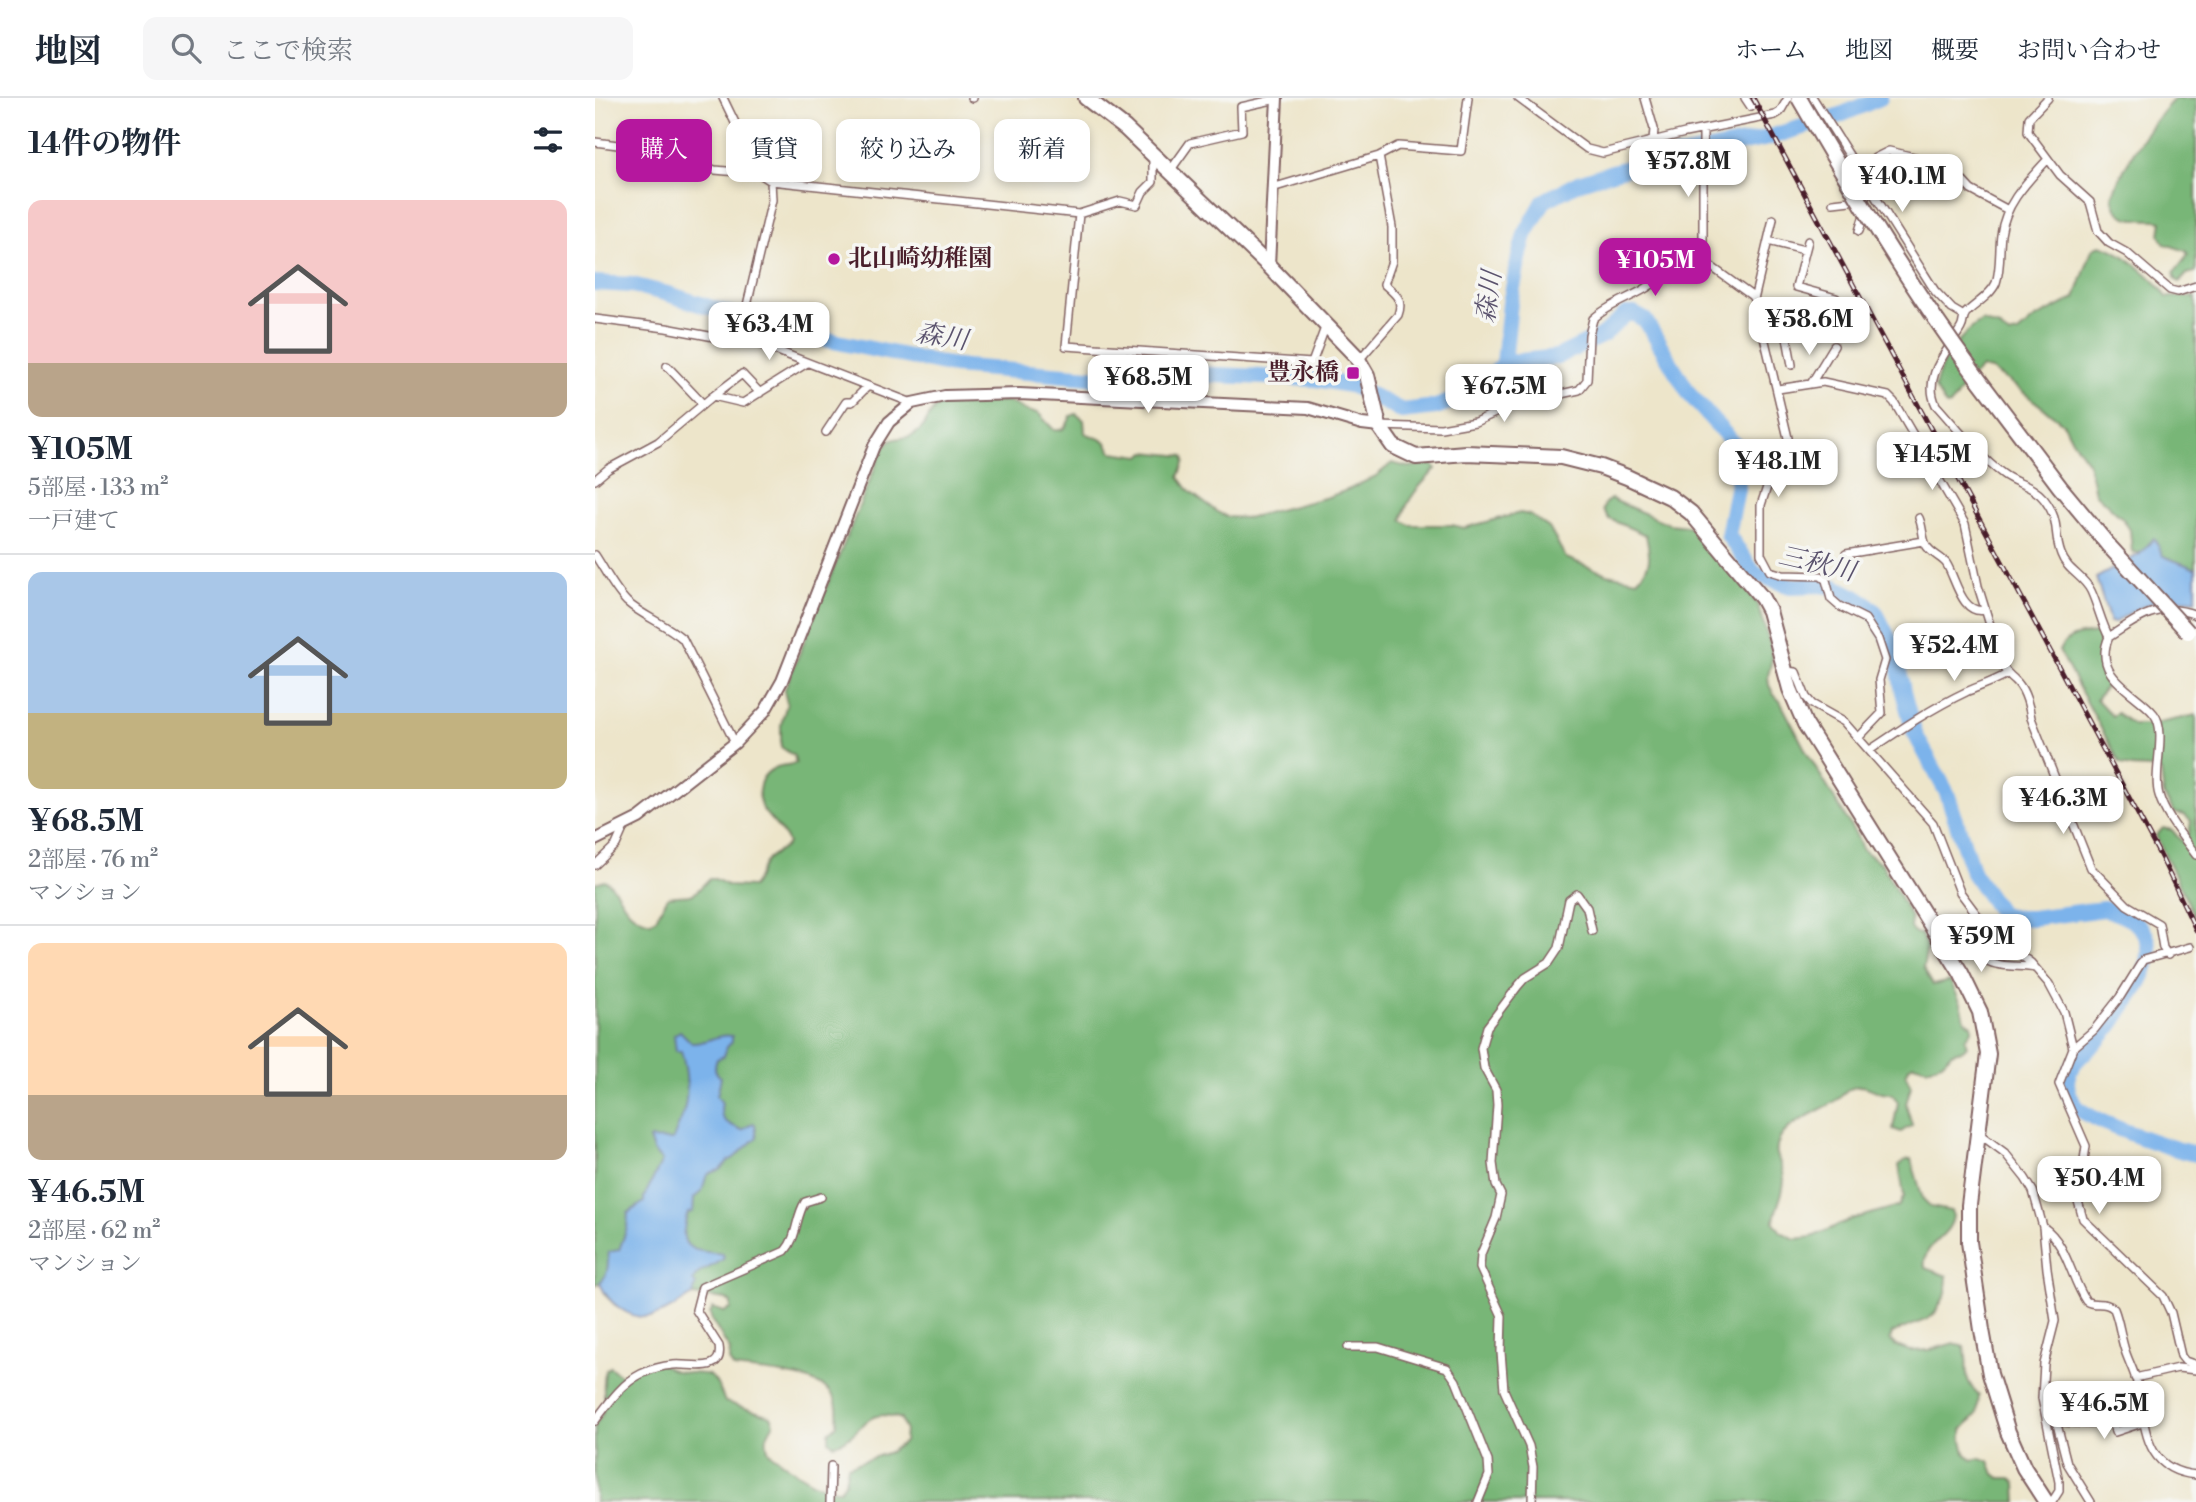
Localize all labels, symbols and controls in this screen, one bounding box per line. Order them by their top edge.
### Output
search box [143,17,633,80]
icon: search [167,29,205,67]
text: 地図 [35,32,101,73]
text: ここで検索 [223,35,353,67]
text: ホーム [1735,36,1807,66]
text: 地図 [1845,36,1893,66]
text: 概要 [1931,36,1979,66]
text: お問い合わせ [2017,36,2161,66]
chip: 購入 [616,119,712,182]
chip: 賃貸 [726,119,822,182]
chip: 絞り込み [836,119,980,182]
chip: 新着 [994,119,1090,182]
icon: filters [529,121,567,159]
text: 14件の物件 [28,125,181,163]
pin: ¥57.8M [1631,140,1745,199]
text: ¥57.8M [1645,148,1731,176]
pin: ¥40.1M [1845,155,1959,214]
text: ¥40.1M [1858,163,1946,191]
pin: ¥105M [1606,238,1704,298]
place label: 北山崎幼稚園 [848,244,992,274]
icon: home [235,246,361,372]
text: ¥105M [1615,247,1695,275]
marker: 北山崎幼稚園 [826,251,842,267]
water label: 森川 [1470,266,1509,325]
pin: ¥58.6M [1752,298,1866,357]
pin: ¥63.4M [712,302,826,362]
text: ¥58.6M [1765,306,1853,334]
text: ¥63.4M [725,311,814,339]
water label: 森川 [914,317,973,357]
pin: ¥68.5M [1091,356,1205,415]
place label: 豊永橋 [1267,358,1339,388]
text: ¥68.5M [1104,364,1192,392]
pin: ¥67.5M [1447,364,1561,424]
marker: 豊永橋 [1345,365,1361,381]
text: ¥67.5M [1461,373,1547,401]
text: ¥105M [28,431,133,469]
pin: ¥145M [1883,432,1981,492]
pin: ¥48.1M [1721,440,1835,499]
text: ¥145M [1893,441,1971,469]
text: ¥48.1M [1735,448,1821,476]
text: 5部屋 · 133 m² [28,474,168,502]
text: 一戸建て [28,507,120,535]
water label: 三秋川 [1775,540,1862,589]
icon: home [235,618,361,744]
pin: ¥52.4M [1897,624,2011,683]
text: ¥52.4M [1909,632,1999,660]
pin: ¥46.3M [2006,776,2120,836]
text: ¥46.3M [2019,785,2108,813]
text: ¥68.5M [28,803,144,841]
text: 2部屋 · 76 m² [28,846,158,874]
text: マンション [28,879,142,907]
pin: ¥59M [1940,914,2022,974]
text: ¥59M [1947,923,2015,951]
icon: home [235,989,361,1115]
pin: ¥50.4M [2042,1156,2156,1216]
text: ¥50.4M [2053,1165,2145,1193]
text: ¥46.5M [28,1174,145,1212]
text: 2部屋 · 62 m² [28,1217,160,1245]
text: マンション [28,1250,142,1278]
pin: ¥46.5M [2047,1382,2161,1441]
text: ¥46.5M [2059,1390,2149,1418]

